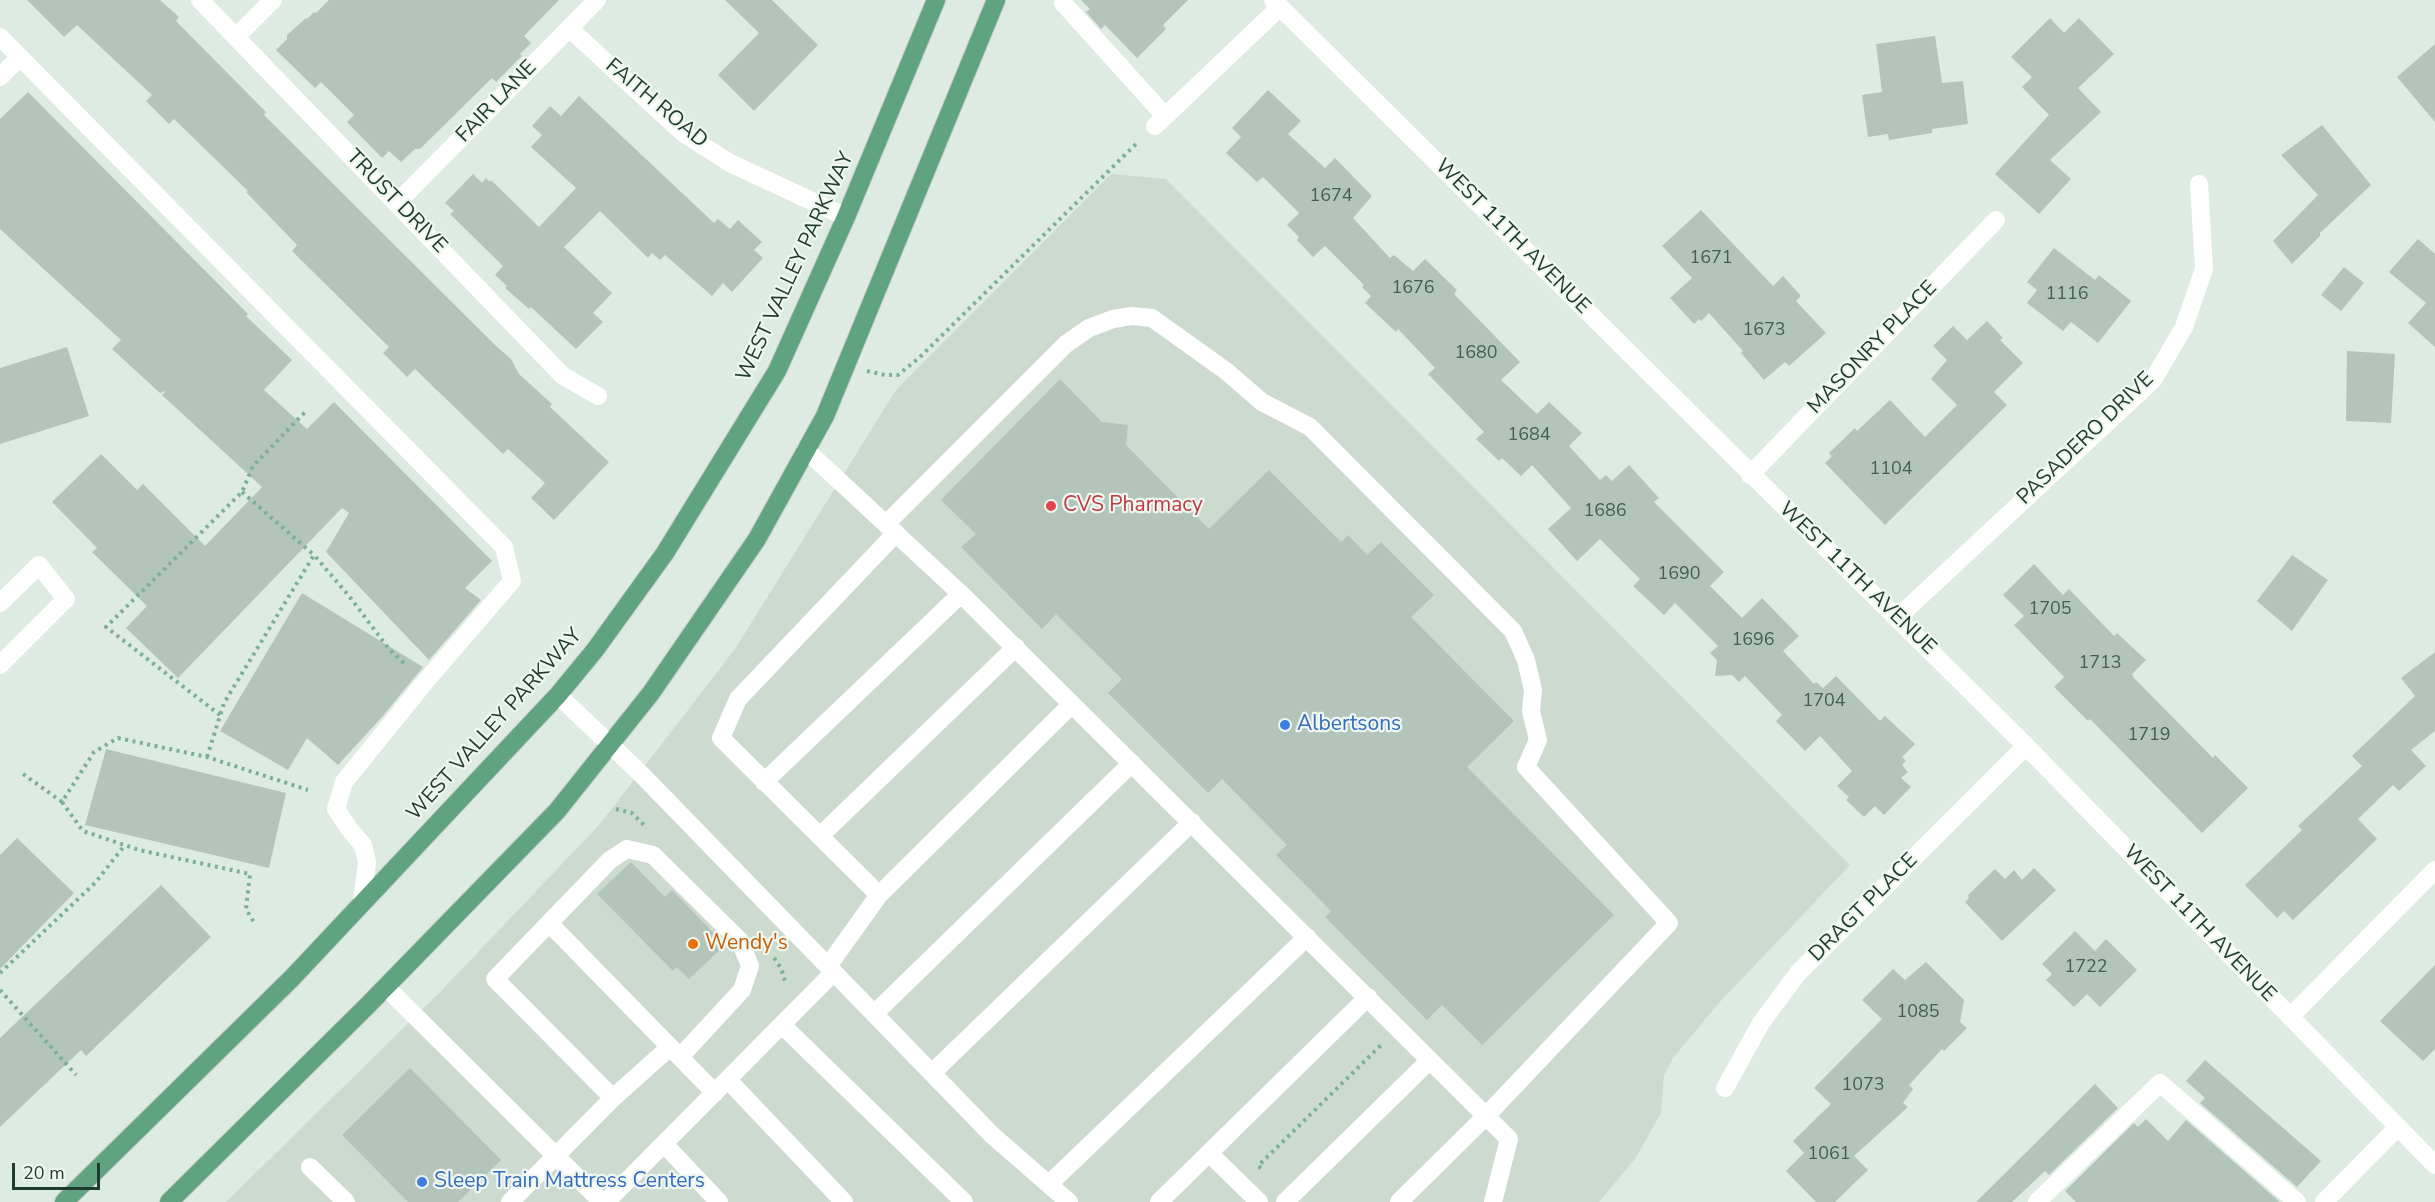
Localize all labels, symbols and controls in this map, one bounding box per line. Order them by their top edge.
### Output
street label: FAITH ROAD [600,54,712,154]
street label: FAIR LANE [452,56,542,148]
street label: TRUST DRIVE [340,145,452,259]
street label: WEST VALLEY PARKWAY [732,149,860,385]
street label: WEST 11TH AVENUE [1429,154,1595,320]
house number: 1674 [1309,186,1353,208]
house number: 1671 [1689,248,1733,270]
street label: MASONRY PLACE [1803,276,1943,420]
house number: 1676 [1391,278,1435,300]
house number: 1116 [2045,284,2089,306]
house number: 1673 [1742,320,1786,342]
house number: 1680 [1454,343,1498,365]
street label: PASADERO DRIVE [2012,367,2160,511]
house number: 1684 [1507,425,1551,447]
house number: 1104 [1869,459,1913,481]
place label: CVS Pharmacy [1063,493,1203,519]
street label: WEST 11TH AVENUE [1773,497,1941,661]
marker: CVS Pharmacy [1044,499,1058,513]
house number: 1686 [1583,501,1627,523]
house number: 1690 [1657,564,1701,586]
house number: 1705 [2028,599,2072,621]
street label: WEST VALLEY PARKWAY [402,624,588,826]
house number: 1696 [1731,630,1775,652]
house number: 1713 [2078,653,2122,675]
house number: 1704 [1802,691,1846,713]
place label: Albertsons [1297,712,1401,738]
marker: Albertsons [1278,718,1292,732]
house number: 1719 [2127,725,2171,747]
street label: WEST 11TH AVENUE [2117,840,2281,1008]
street label: DRAGT PLACE [1804,848,1924,968]
place label: Wendy's [705,931,788,957]
marker: Wendy's [686,937,700,951]
house number: 1722 [2064,957,2108,979]
house number: 1085 [1896,1002,1940,1024]
house number: 1073 [1841,1075,1885,1097]
house number: 1061 [1807,1144,1851,1166]
scale bar [15,1151,104,1189]
text: 20 m [23,1161,65,1185]
place label: Sleep Train Mattress Centers [434,1169,705,1195]
marker: Sleep Train Mattress Centers [415,1175,429,1189]

